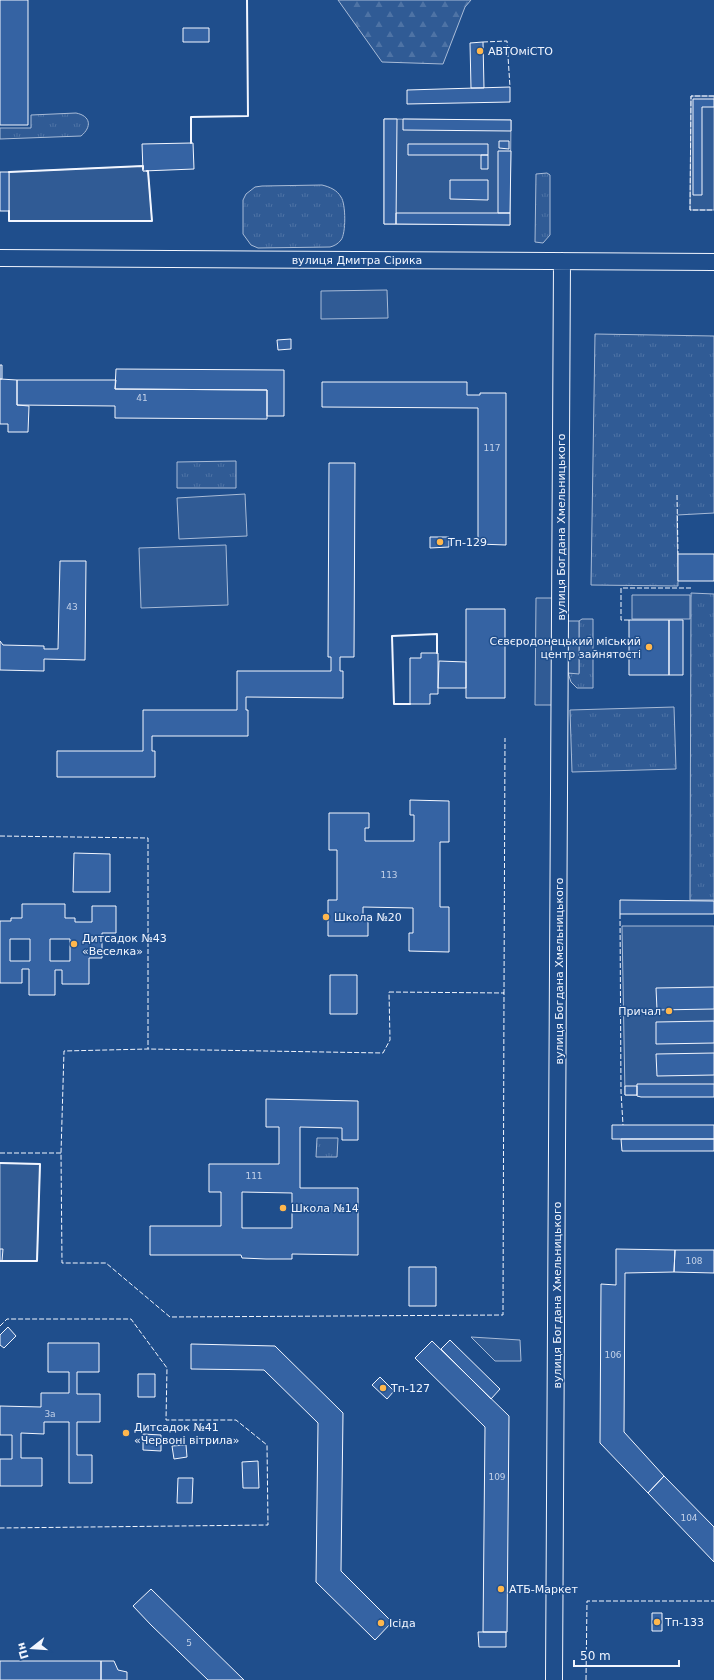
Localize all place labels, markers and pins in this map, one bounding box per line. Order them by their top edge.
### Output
place label: АВТОміСТО [488,45,553,58]
marker: АВТОміСТО [475,46,485,56]
place label: Тп-129 [447,536,487,549]
marker: Тп-129 [435,537,445,547]
place label: Сєвєродонецький міський центр зайнятості [490,635,641,661]
marker: Сєвєродонецький міський центр зайнятості [644,642,654,652]
place label: Школа №20 [334,911,402,924]
marker: Школа №20 [321,912,331,922]
place label: Дитсадок №43 «Веселка» [82,932,167,958]
marker: Дитсадок №43 «Веселка» [69,939,79,949]
place label: Причал [618,1005,661,1018]
marker: Причал [664,1006,674,1016]
place label: Школа №14 [291,1202,359,1215]
marker: Школа №14 [278,1203,288,1213]
place label: Тп-127 [390,1382,430,1395]
marker: Тп-127 [378,1383,388,1393]
place label: Дитсадок №41 «Червоні вітрила» [134,1421,240,1447]
marker: Дитсадок №41 «Червоні вітрила» [121,1428,131,1438]
place label: АТБ-Маркет [509,1583,578,1596]
marker: АТБ-Маркет [496,1584,506,1594]
place label: Тп-133 [664,1616,704,1629]
place label: Ісіда [389,1617,416,1630]
marker: Тп-133 [652,1617,662,1627]
marker: Ісіда [376,1618,386,1628]

